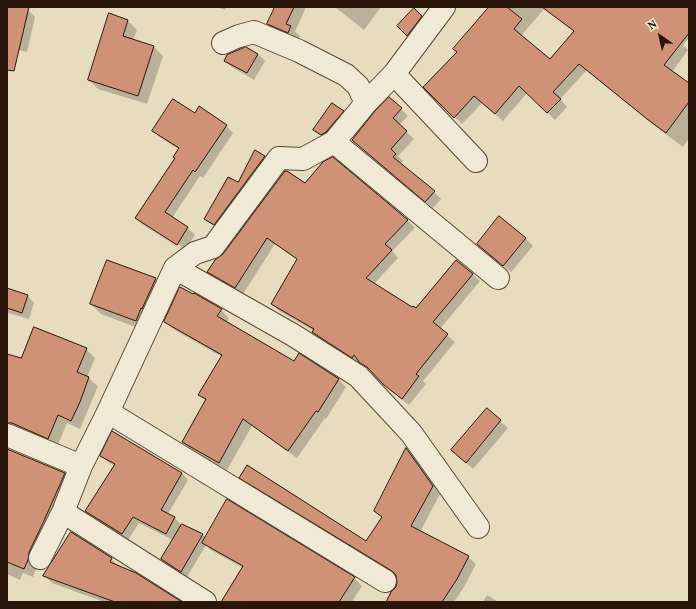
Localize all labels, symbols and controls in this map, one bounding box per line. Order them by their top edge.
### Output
north arrow [640,16,680,56]
text: N [646,17,661,34]

